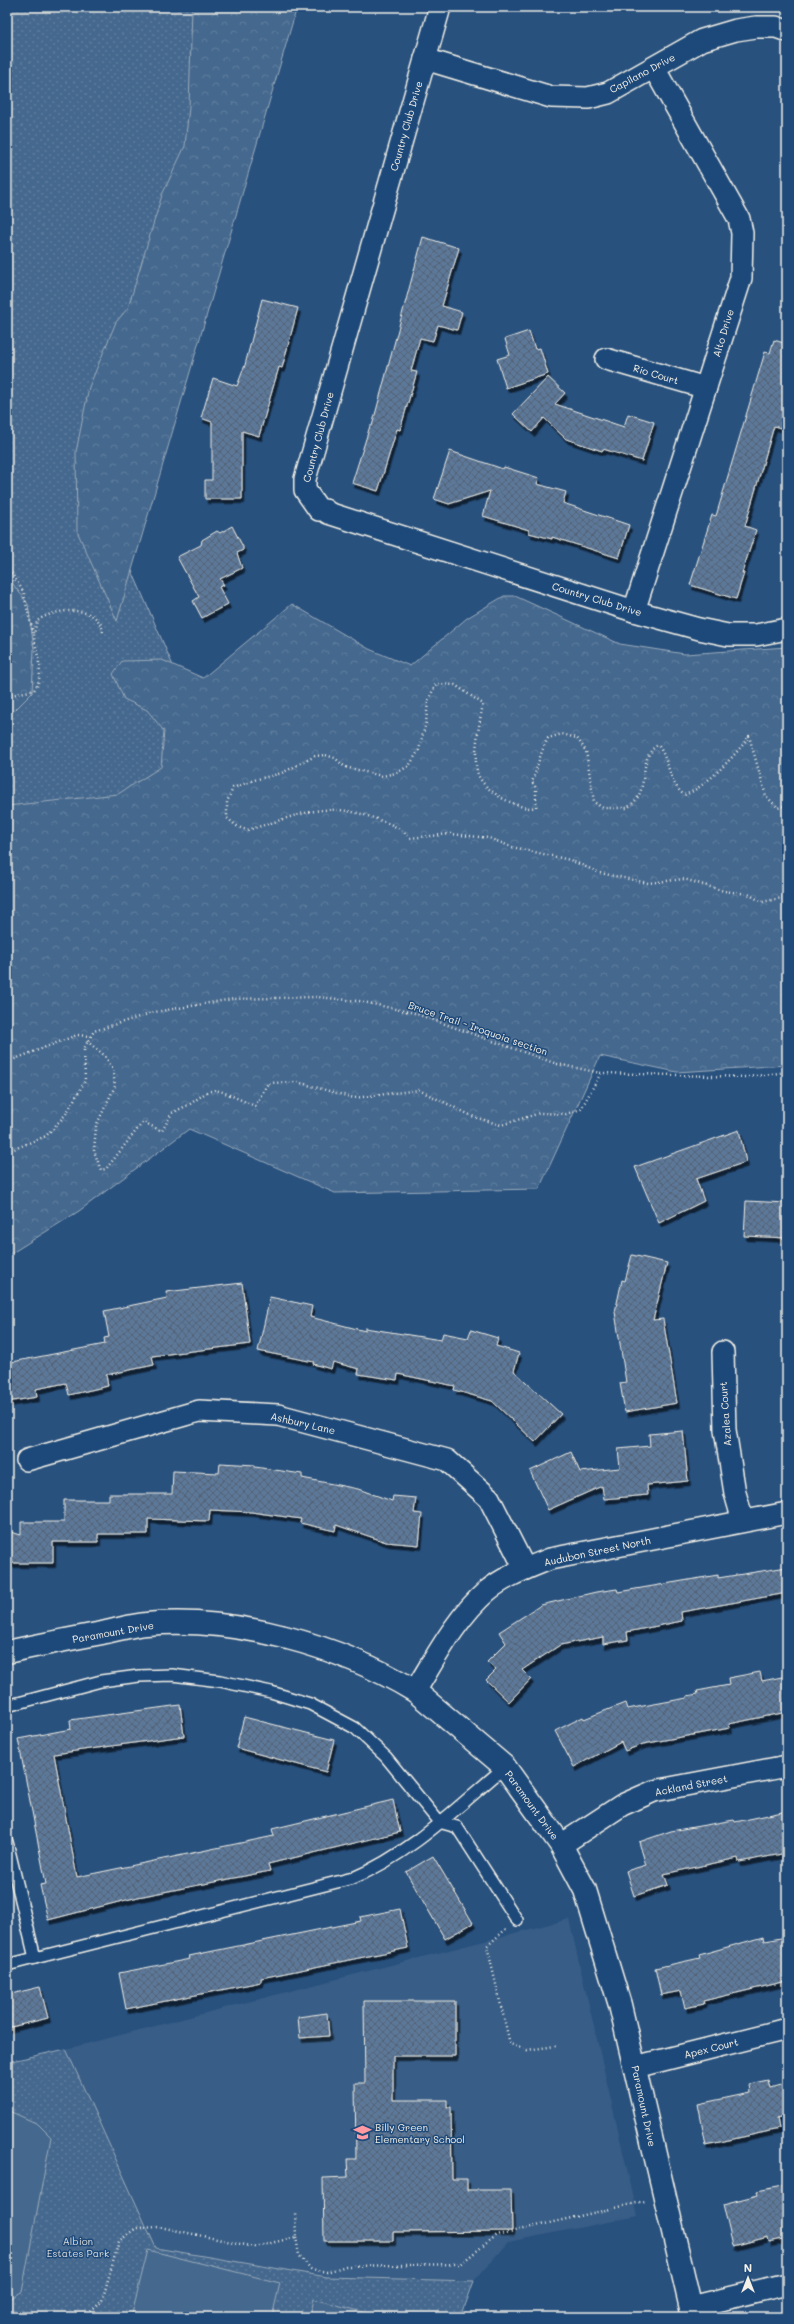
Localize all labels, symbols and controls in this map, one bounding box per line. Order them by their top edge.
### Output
street label: Capilano Drive [607,50,677,96]
street label: Country Club Drive [386,79,426,173]
street label: Alto Drive [709,307,737,359]
street label: Rio Court [632,360,680,388]
street label: Country Club Drive [299,390,337,484]
street label: Country Club Drive [550,579,644,619]
street label: Bruce Trail - Iroquoia section [406,998,550,1058]
street label: Azalea Court [716,1381,734,1447]
street label: Ashbury Lane [269,1409,337,1437]
street label: Audubon Street North [542,1533,652,1569]
street label: Paramount Drive [71,1618,155,1646]
street label: Paramount Drive [502,1768,562,1842]
street label: Ackland Street [653,1771,729,1799]
street label: Apex Court [682,2034,740,2062]
street label: Paramount Drive [629,2064,659,2148]
place label: Billy Green Elementary School [375,2120,465,2146]
school or university icon: Billy Green Elementary School [352,2123,372,2143]
park label: Albion Estates Park [47,2234,109,2260]
north arrow [728,2258,768,2298]
text: N [744,2260,752,2275]

